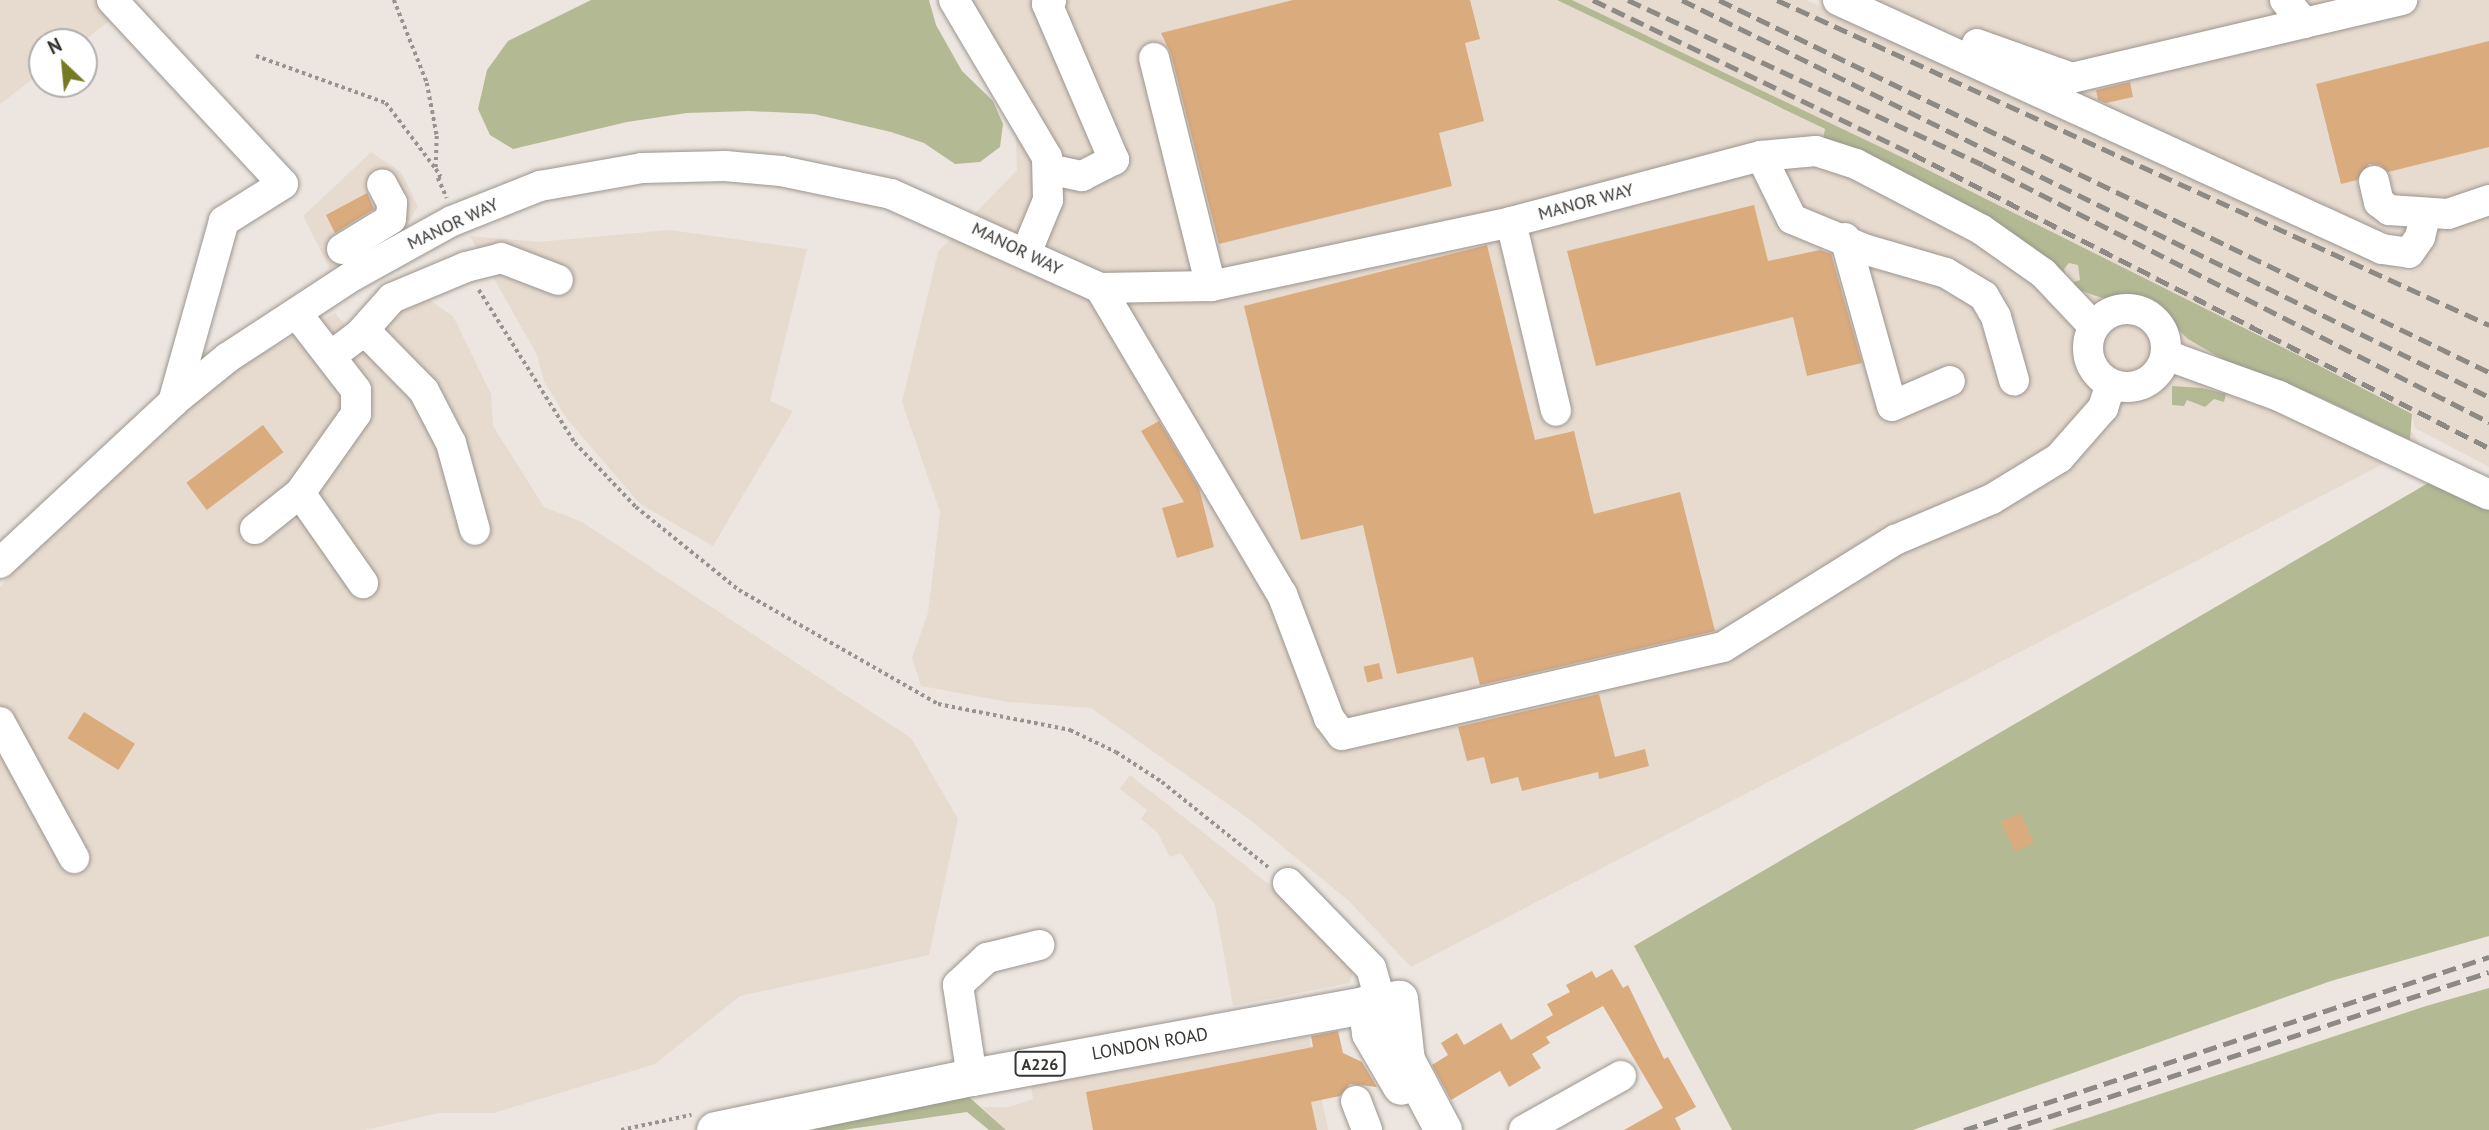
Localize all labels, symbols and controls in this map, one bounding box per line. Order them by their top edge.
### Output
north arrow [28,28,98,98]
text: N [44,32,66,59]
street label: MANOR WAY [1536,179,1636,225]
street label: MANOR WAY [404,193,502,255]
street label: MANOR WAY [968,218,1066,280]
street label: LONDON ROAD [1090,1023,1210,1065]
road number: A226 [1014,1052,1066,1076]

